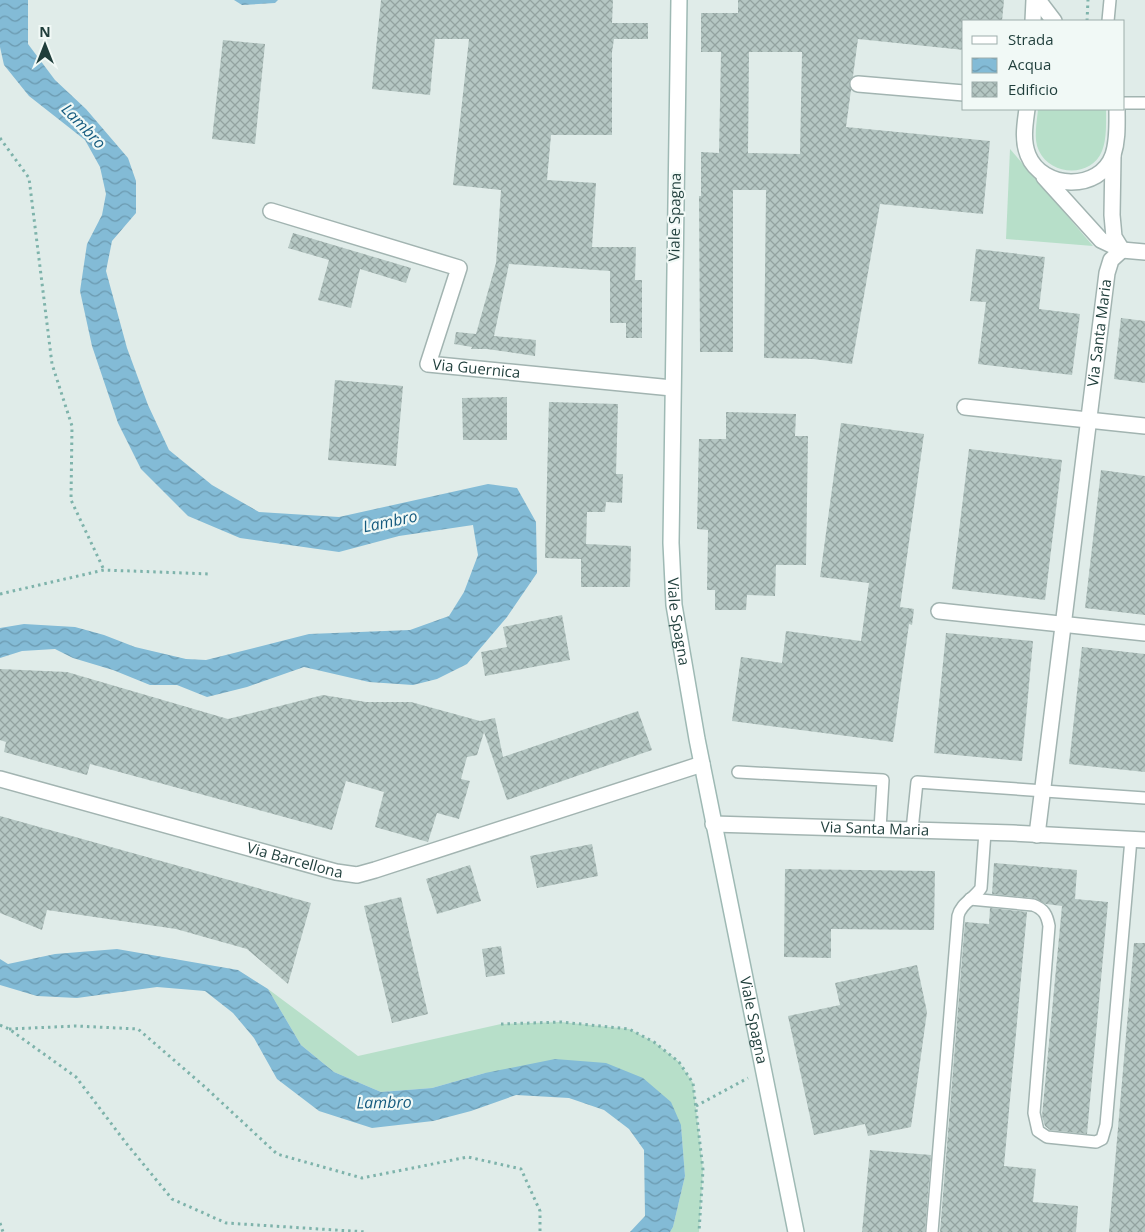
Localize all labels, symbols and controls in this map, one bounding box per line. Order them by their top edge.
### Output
north arrow [20,20,70,70]
legend [962,20,1125,110]
text: N [39,22,51,41]
text: Strada [1008,29,1054,49]
text: Acqua [1008,54,1051,74]
text: Edificio [1008,79,1058,99]
water label: Lambro [57,98,111,154]
street label: Viale Spagna [663,173,685,261]
street label: Via Santa Maria [1082,278,1115,388]
street label: Via Guernica [432,353,521,382]
water label: Lambro [361,504,419,538]
street label: Viale Spagna [664,577,695,667]
street label: Via Santa Maria [820,816,929,839]
street label: Via Barcellona [245,837,344,882]
street label: Viale Spagna [736,975,773,1066]
water label: Lambro [356,1091,412,1113]

